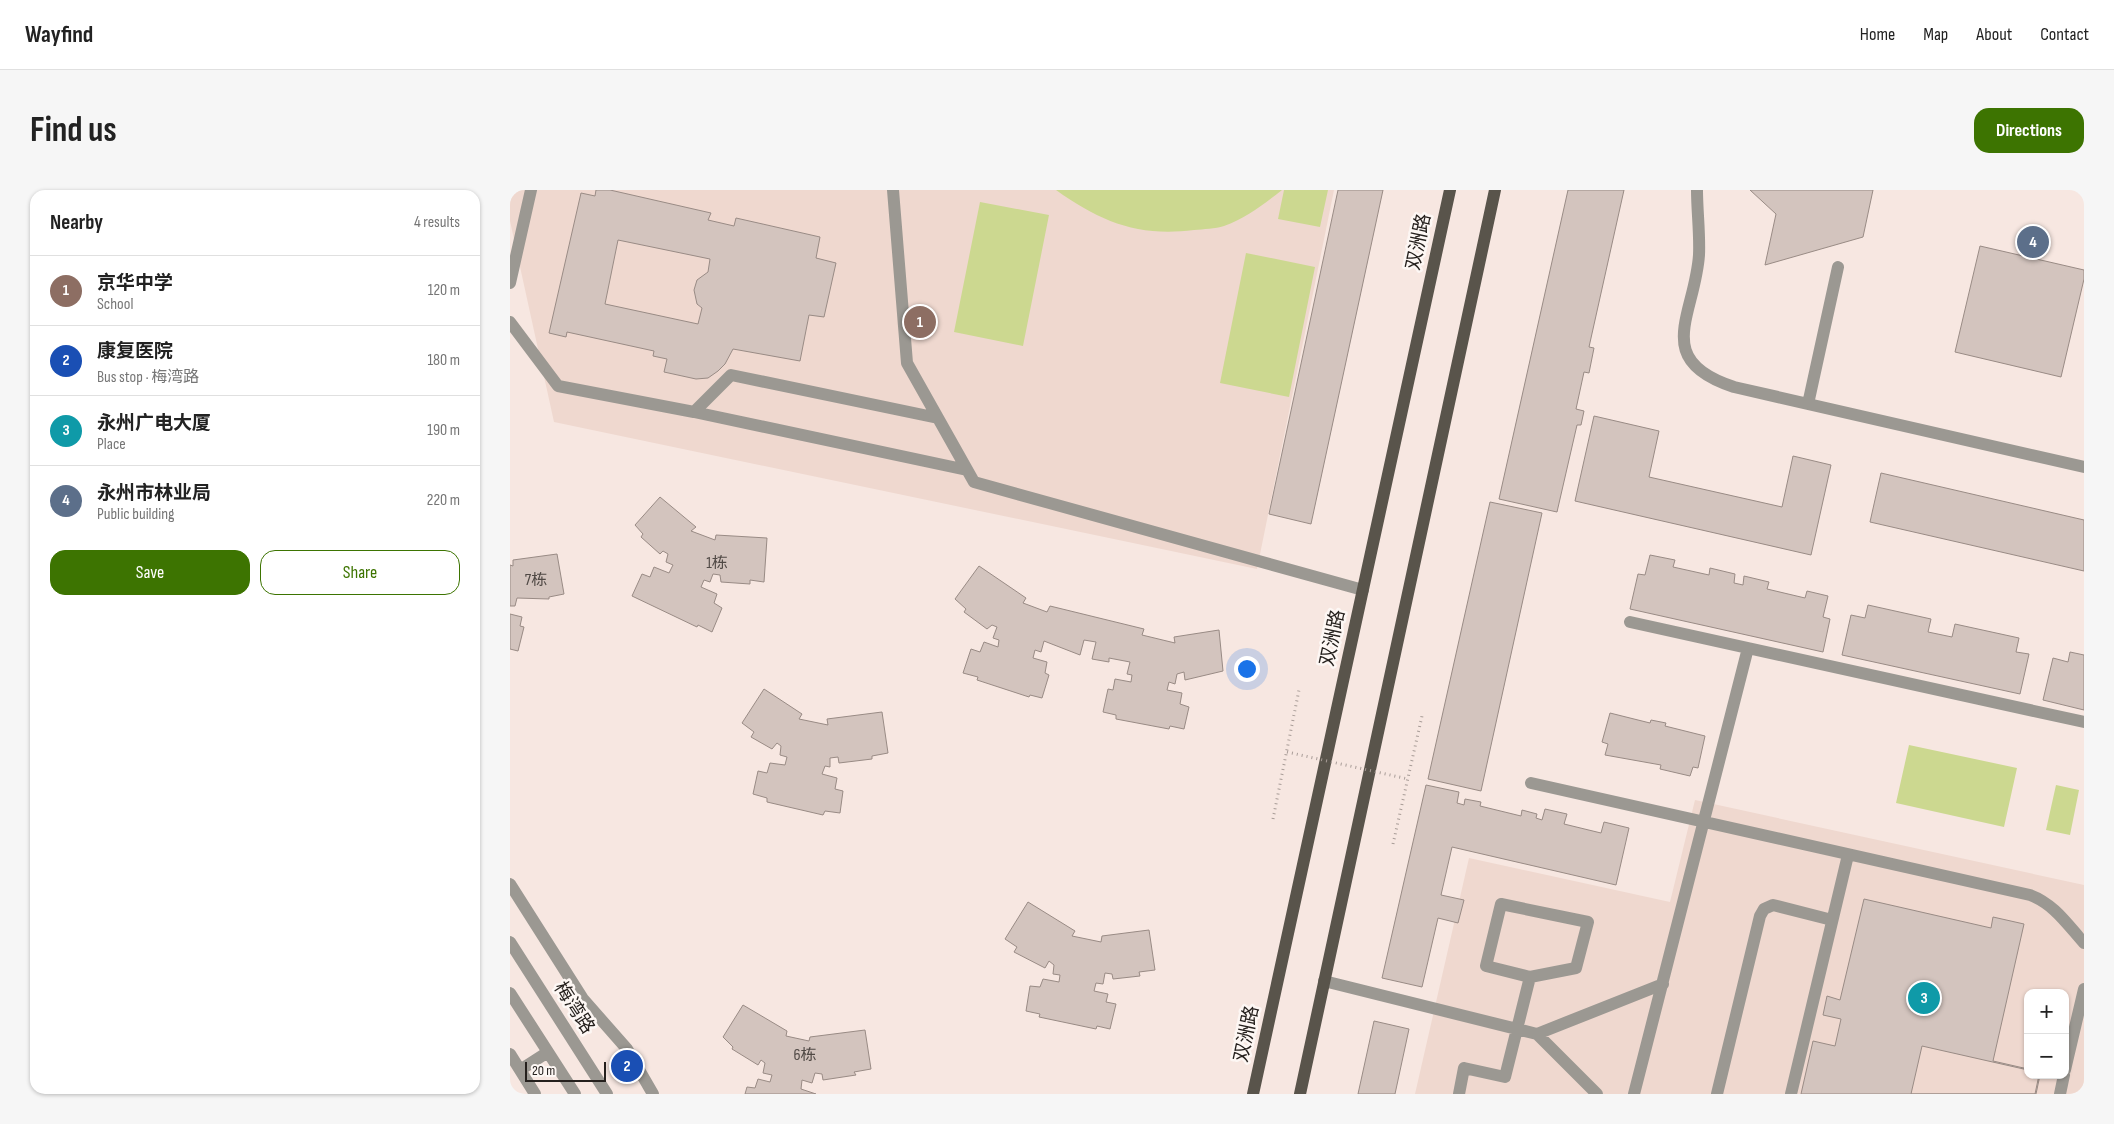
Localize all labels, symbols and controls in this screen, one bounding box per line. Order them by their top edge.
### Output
text: Wayfind [25,20,93,49]
text: Home [1860,24,1895,45]
text: Map [1923,24,1948,45]
text: About [1976,24,2012,45]
text: Contact [2040,24,2089,45]
button: Directions [1974,108,2084,153]
text: Find us [30,109,117,152]
text: Nearby [50,210,103,235]
street label: 双洲路 [1402,212,1436,272]
text: 4 results [414,213,460,232]
pin: 4 [2017,223,2049,261]
text: 京华中学 [97,272,173,295]
text: 1 [63,281,69,300]
text: 120 m [428,281,460,300]
text: School [97,295,133,314]
pin: 1 [904,303,936,341]
text: 康复医院 [97,340,173,363]
text: 2 [62,351,70,370]
text: 180 m [427,351,460,370]
text: Bus stop · 梅湾路 [97,368,199,387]
text: 永州广电大厦 [97,412,211,435]
text: 3 [62,421,70,440]
text: 190 m [427,421,460,440]
text: Place [97,435,126,454]
text: 永州市林业局 [97,482,211,505]
text: 4 [62,491,70,510]
text: 220 m [427,491,460,510]
text: Public building [97,505,174,524]
button: Save [50,550,250,595]
button: Share [260,550,460,595]
house number: 1栋 [706,554,728,573]
house number: 7栋 [525,571,547,590]
street label: 双洲路 [1316,608,1350,668]
your location [1234,656,1260,682]
street label: 梅湾路 [549,978,599,1038]
pin: 3 [1908,979,1940,1017]
map controls [2024,989,2069,1079]
button: + [2024,989,2069,1034]
street label: 双洲路 [1230,1004,1264,1064]
button: − [2024,1034,2069,1079]
house number: 6栋 [793,1046,817,1065]
pin: 2 [611,1047,643,1085]
scale bar [525,1059,606,1082]
text: 20 m [532,1062,555,1079]

